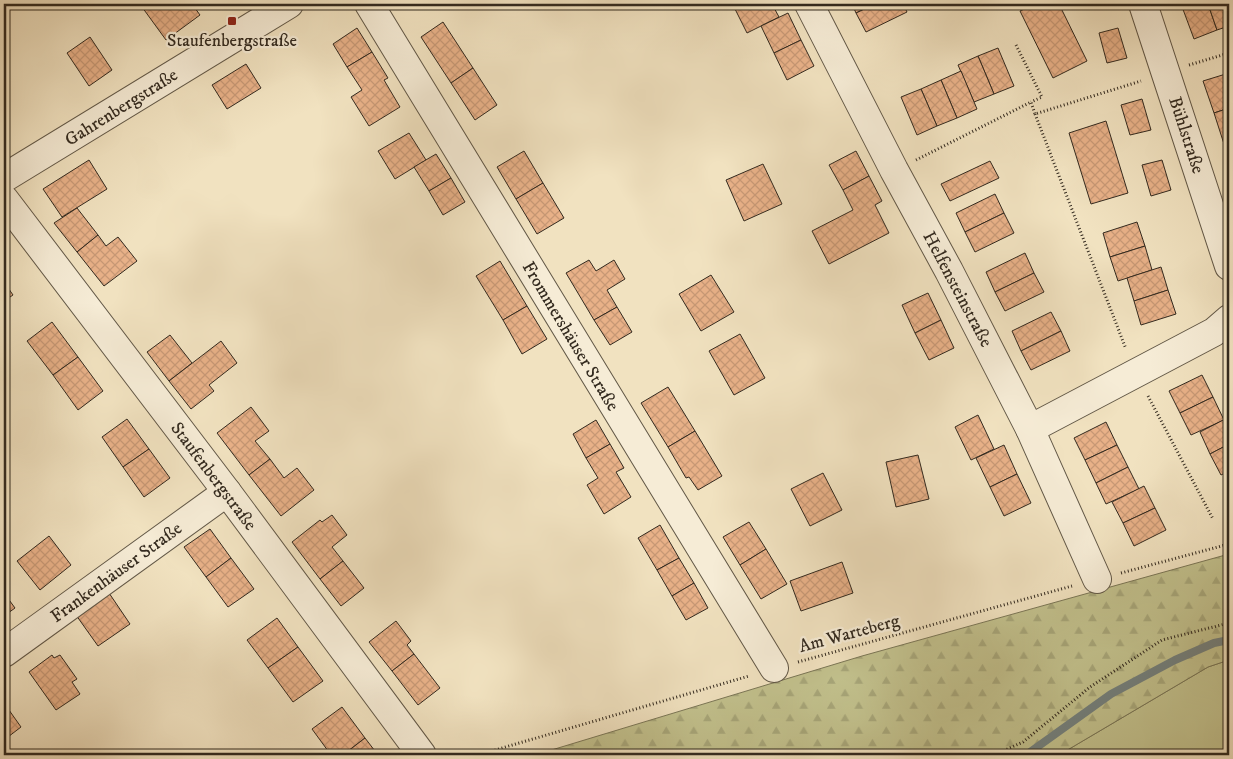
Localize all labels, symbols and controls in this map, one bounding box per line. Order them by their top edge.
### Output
marker: Staufenbergstraße [226,15,238,27]
place label: Staufenbergstraße [167,30,297,52]
street label: Gahrenbergstraße [61,64,182,151]
street label: Bühlstraße [1163,94,1209,176]
street label: Helfensteinstraße [917,228,997,351]
street label: Frommershäuser Straße [517,258,623,415]
street label: Staufenbergstraße [165,418,261,535]
street label: Frankenhäuser Straße [47,518,187,628]
street label: Am Warteberg [797,610,902,658]

